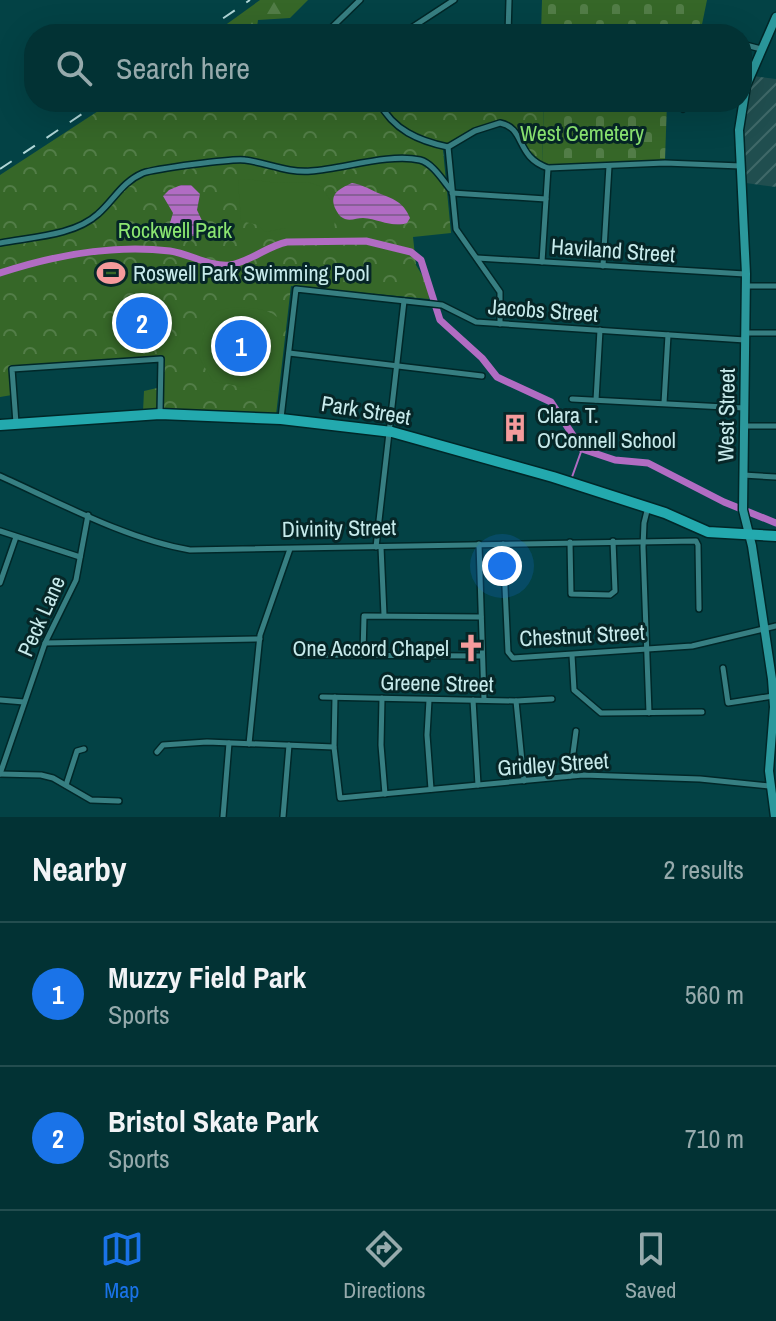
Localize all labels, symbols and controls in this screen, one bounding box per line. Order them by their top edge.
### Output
search box [24,24,752,112]
icon: search [52,46,96,90]
text: Search here [116,48,250,88]
park label: West Cemetery [520,118,644,148]
park label: Rockwell Park [118,215,233,245]
street label: Haviland Street [550,231,676,269]
sports icon: Roswell Park Swimming Pool [96,258,126,288]
place label: Roswell Park Swimming Pool [133,258,370,288]
street label: Jacobs Street [487,291,599,329]
pin: 2 [116,293,168,353]
pin: 1 [215,316,267,376]
street label: West Street [710,368,742,462]
street label: Park Street [319,388,413,432]
place label: Clara T. O'Connell School [537,400,676,455]
building icon: Clara T. O'Connell School [500,413,530,443]
street label: Divinity Street [282,512,396,544]
your location [482,546,522,586]
street label: Peck Lane [10,571,72,661]
street label: Chestnut Street [519,617,645,653]
place label: One Accord Chapel [293,633,449,663]
church icon: One Accord Chapel [456,633,486,663]
street label: Greene Street [380,667,494,699]
street label: Gridley Street [496,745,610,783]
text: Nearby [32,846,127,892]
text: 2 results [663,852,744,887]
text: Muzzy Field Park [108,957,306,997]
text: 1 [52,977,64,1012]
text: 560 m [685,977,744,1012]
text: Sports [108,997,170,1032]
text: Bristol Skate Park [108,1101,319,1141]
text: 2 [52,1121,64,1156]
text: 710 m [685,1121,744,1156]
text: Sports [108,1141,170,1176]
tab: Map [100,1227,144,1305]
tab: Directions [343,1227,426,1305]
tab: Saved [625,1227,676,1305]

